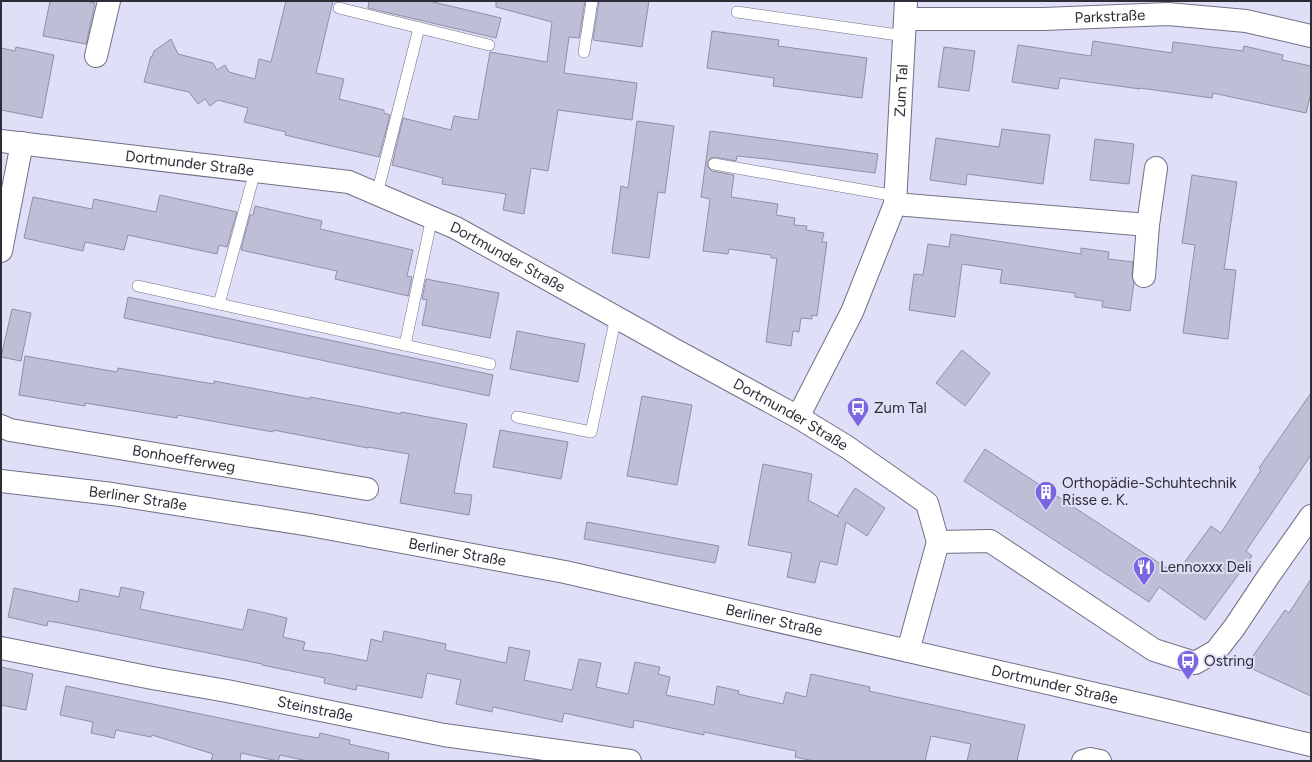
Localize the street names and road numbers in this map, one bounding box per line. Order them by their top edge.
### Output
street label: Parkstraße [1074,6,1146,27]
street label: Zum Tal [891,64,912,117]
street label: Dortmunder Straße [124,147,255,180]
street label: Dortmunder Straße [447,218,569,296]
street label: Dortmunder Straße [730,375,851,454]
street label: Bonhoefferweg [131,441,237,476]
street label: Berliner Straße [88,482,188,515]
street label: Berliner Straße [407,534,508,570]
street label: Berliner Straße [724,600,824,640]
street label: Dortmunder Straße [990,661,1120,708]
street label: Steinstraße [276,692,355,725]

